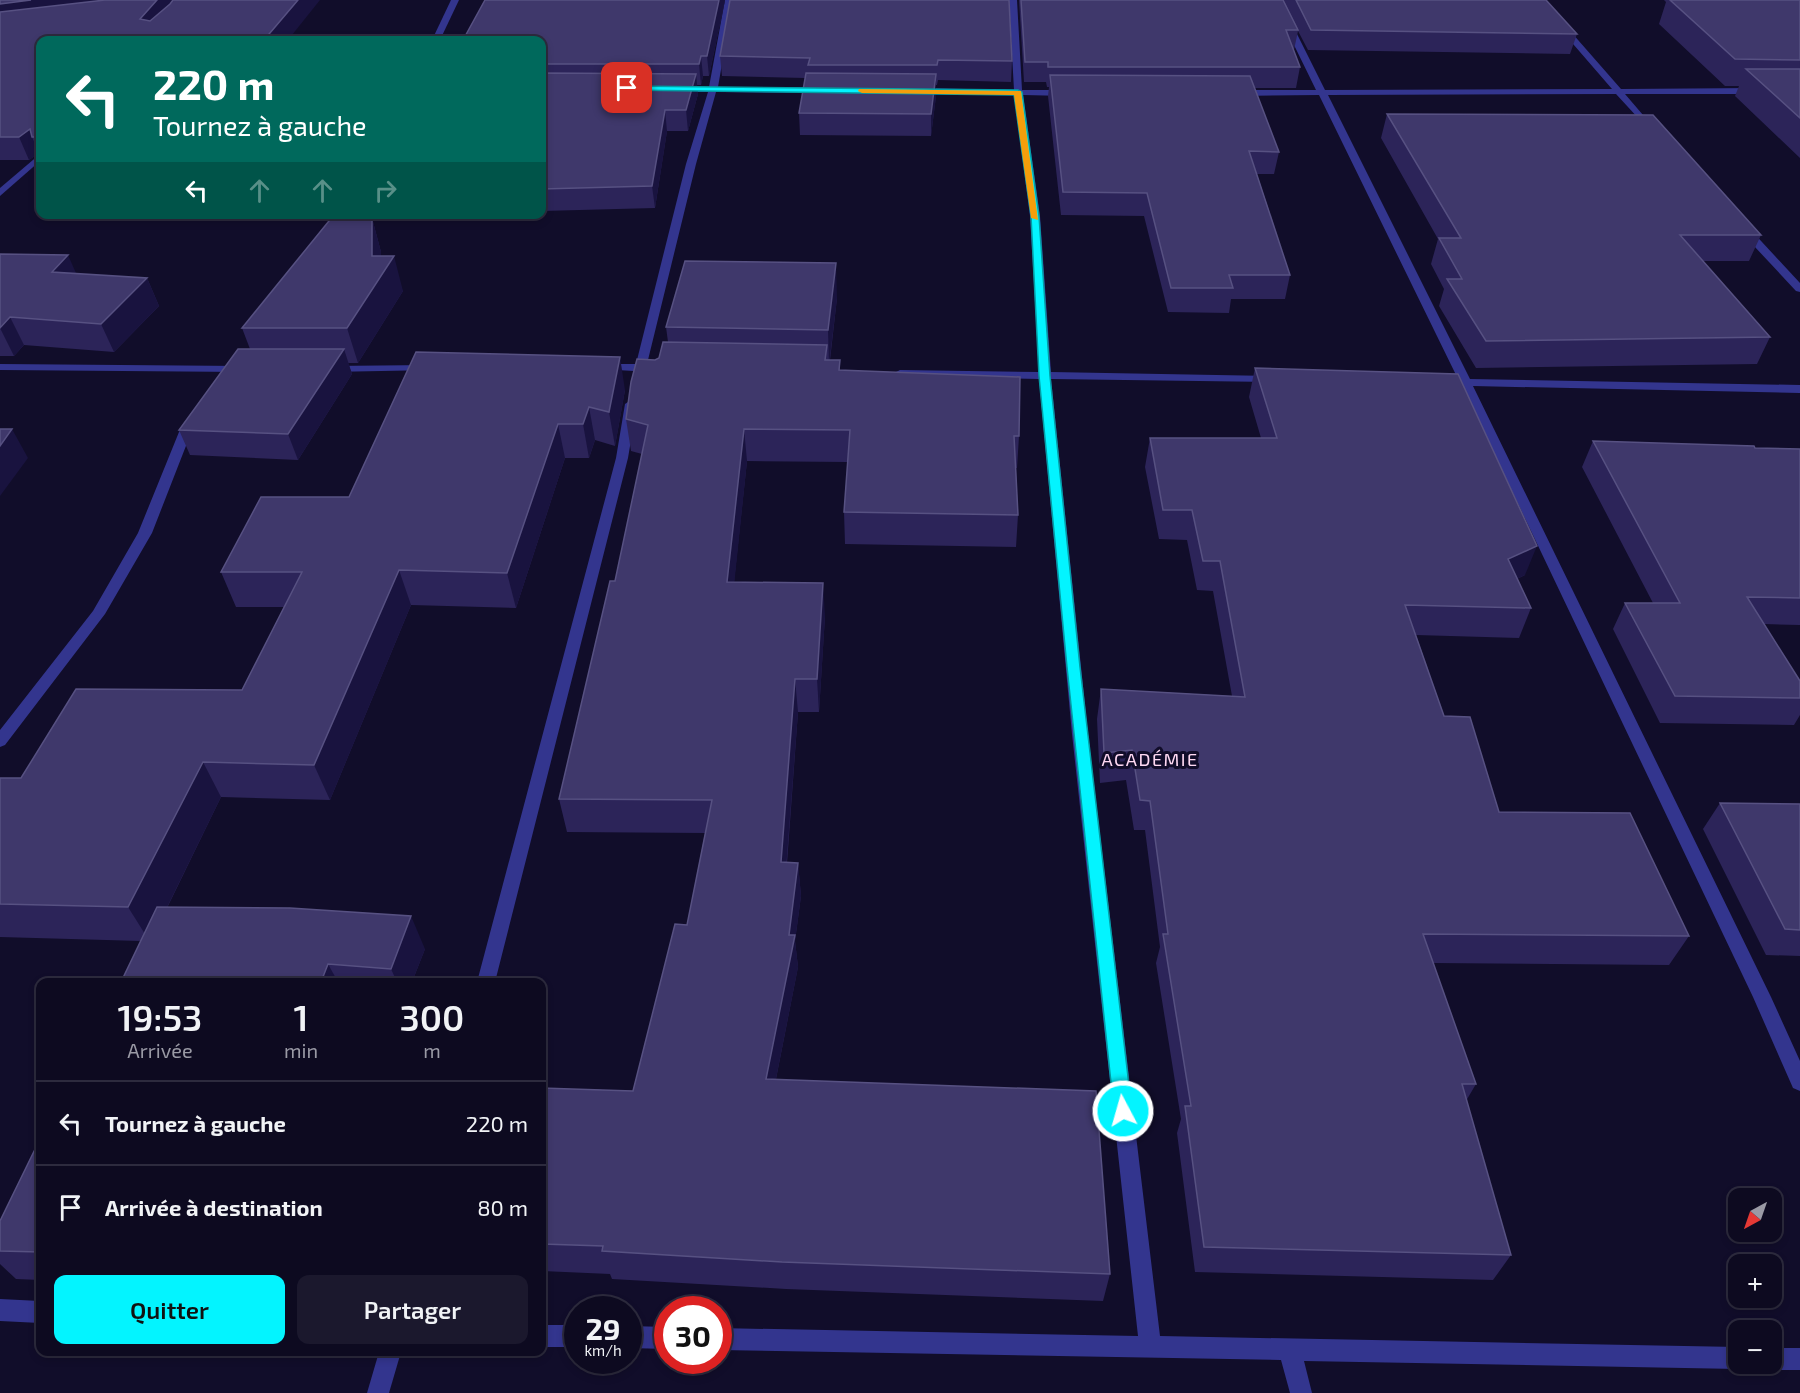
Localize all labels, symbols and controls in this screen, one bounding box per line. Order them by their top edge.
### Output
text: 220 m [153,58,274,108]
icon: left [54,60,132,138]
pin [601,62,652,113]
icon: arrive [610,71,643,104]
text: Tournez à gauche [153,109,367,141]
icon: left [180,174,213,207]
icon: ahead [243,174,276,207]
icon: ahead [306,174,339,207]
icon: right [369,174,402,207]
district label: ACADÉMIE [1101,748,1199,770]
text: 19:53 [118,995,202,1038]
text: 1 [293,995,308,1038]
text: 300 [400,995,464,1038]
text: Arrivée [127,1038,193,1062]
text: min [284,1038,318,1062]
text: m [423,1038,441,1062]
position arrow [1091,1079,1155,1143]
icon: left [54,1107,87,1140]
text: Tournez à gauche [105,1110,286,1136]
text: 220 m [466,1110,528,1136]
north arrow [1728,1188,1782,1242]
map controls [1728,1188,1782,1374]
icon: arrive [54,1191,87,1224]
text: Arrivée à destination [105,1194,323,1220]
text: 80 m [477,1194,528,1220]
button: + [1728,1254,1782,1308]
button: Quitter [54,1275,285,1344]
button: Partager [297,1275,528,1344]
speed limit sign: 30 [654,1296,732,1374]
text: 29 [585,1310,621,1346]
button: − [1728,1320,1782,1374]
text: km/h [584,1341,622,1359]

